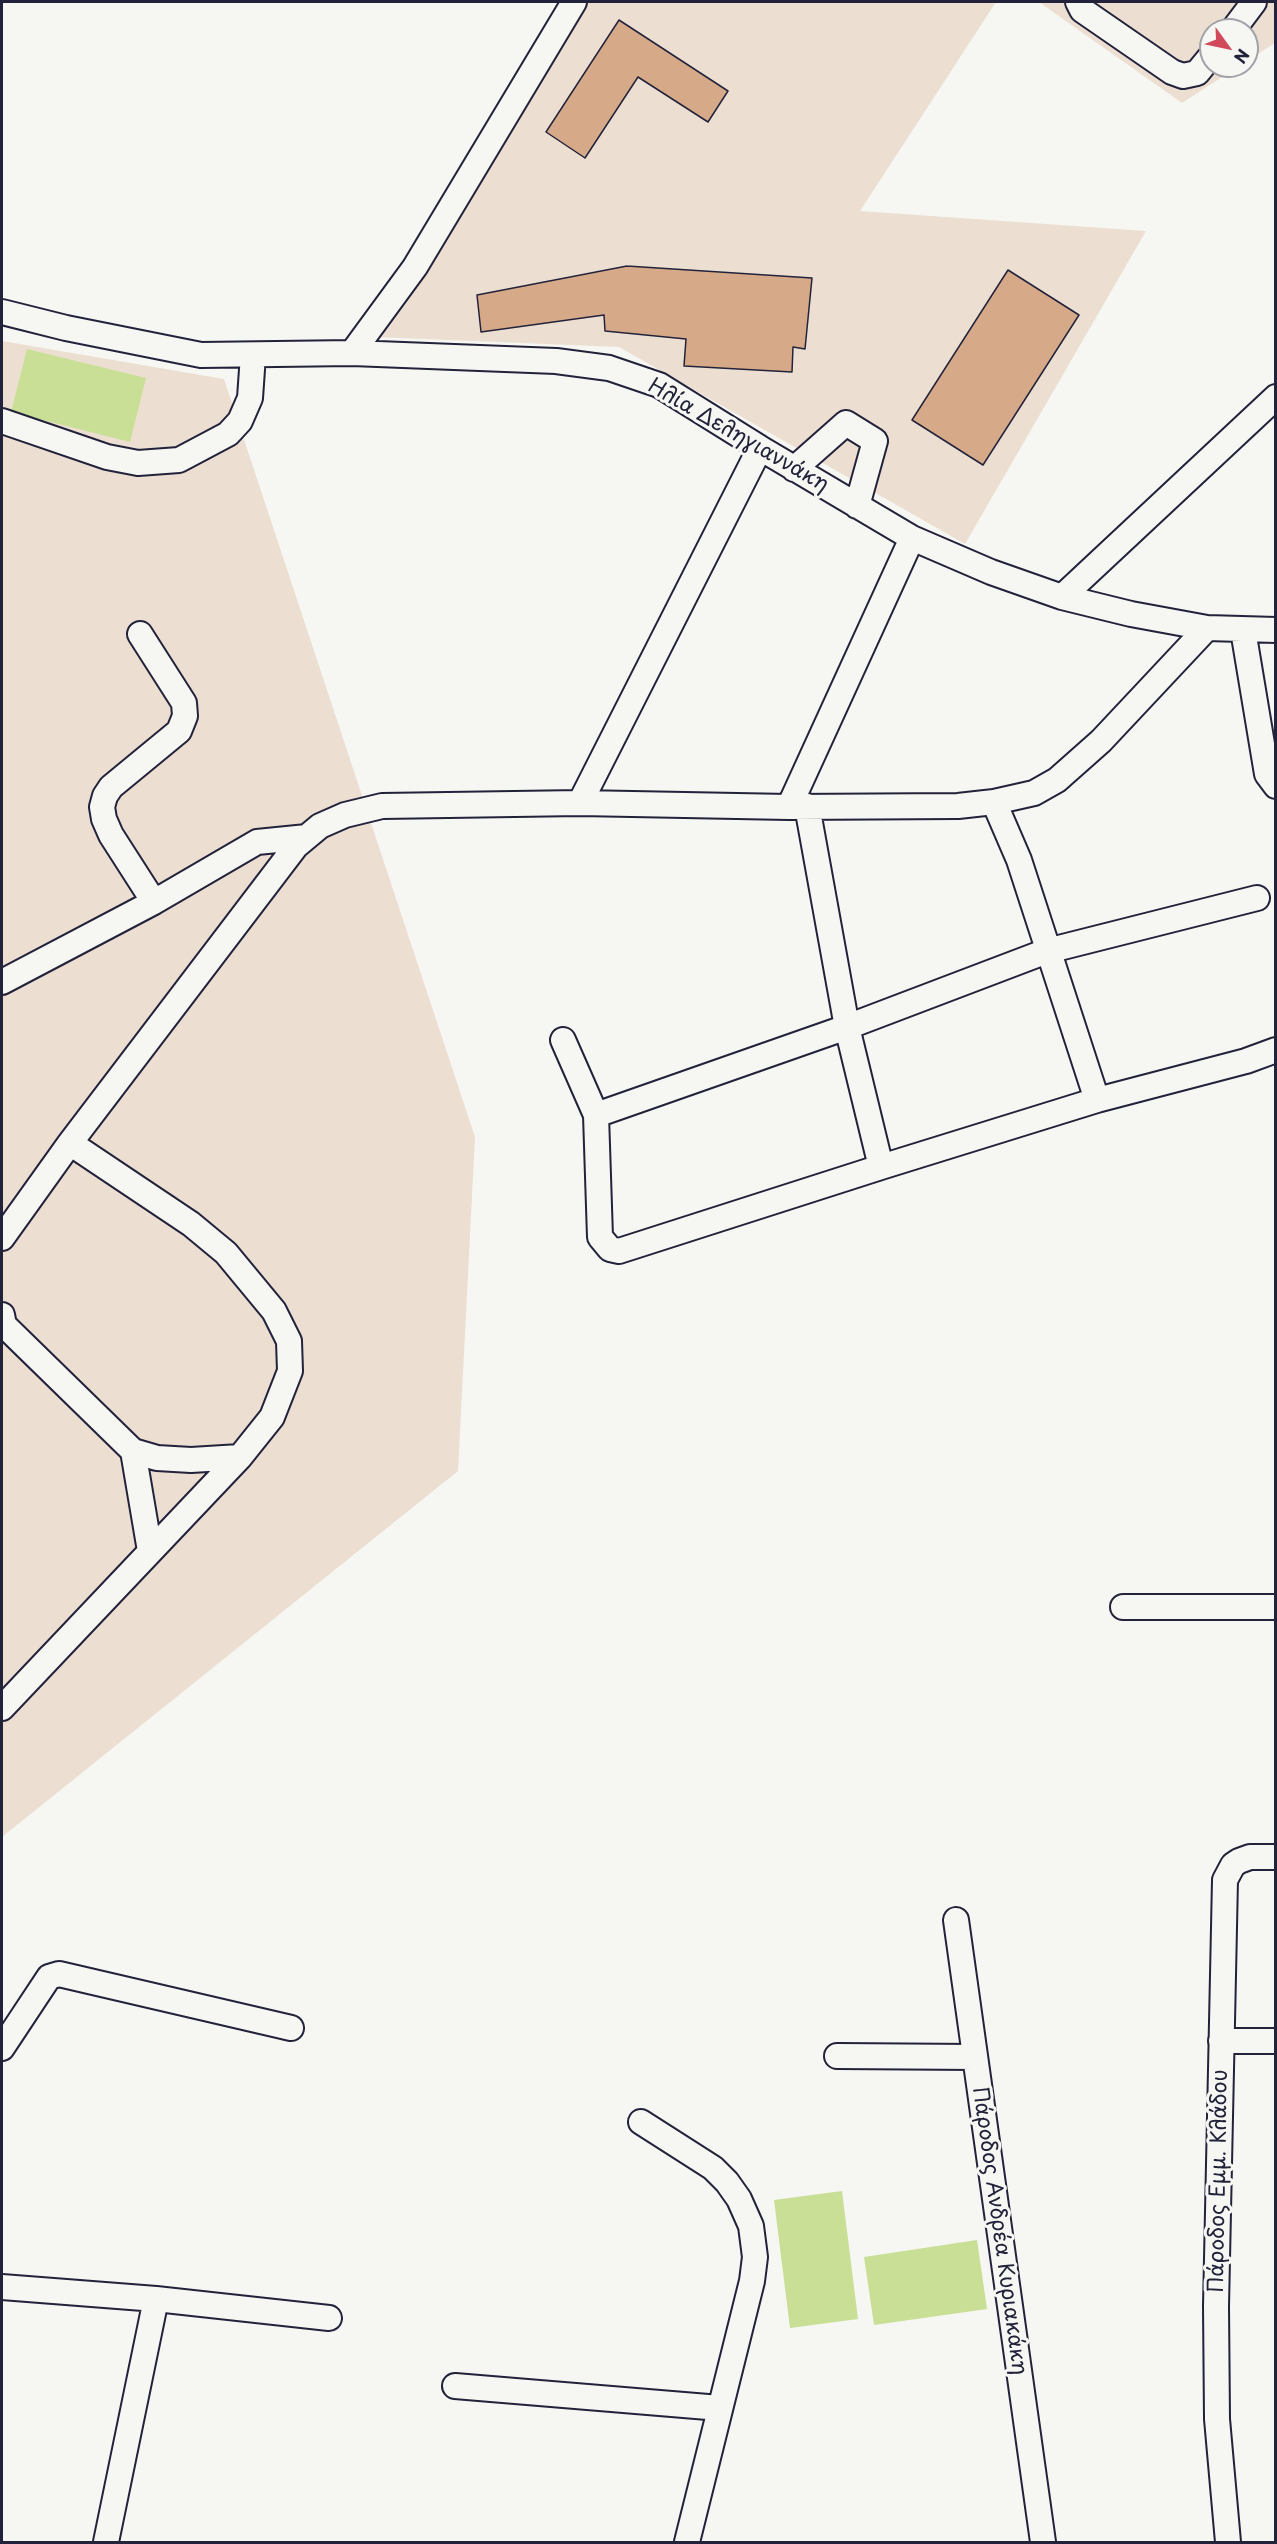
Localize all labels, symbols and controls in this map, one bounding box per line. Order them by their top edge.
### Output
north arrow [1199,18,1259,78]
text: N [1229,45,1256,69]
street label: Ηλία Δεληγιαννάκη [643,374,833,498]
street label: Πάροδος Εμμ. Κλάδου [1204,2069,1234,2293]
street label: Πάροδος Ανδρέα Κυριακάκη [966,2085,1032,2377]

